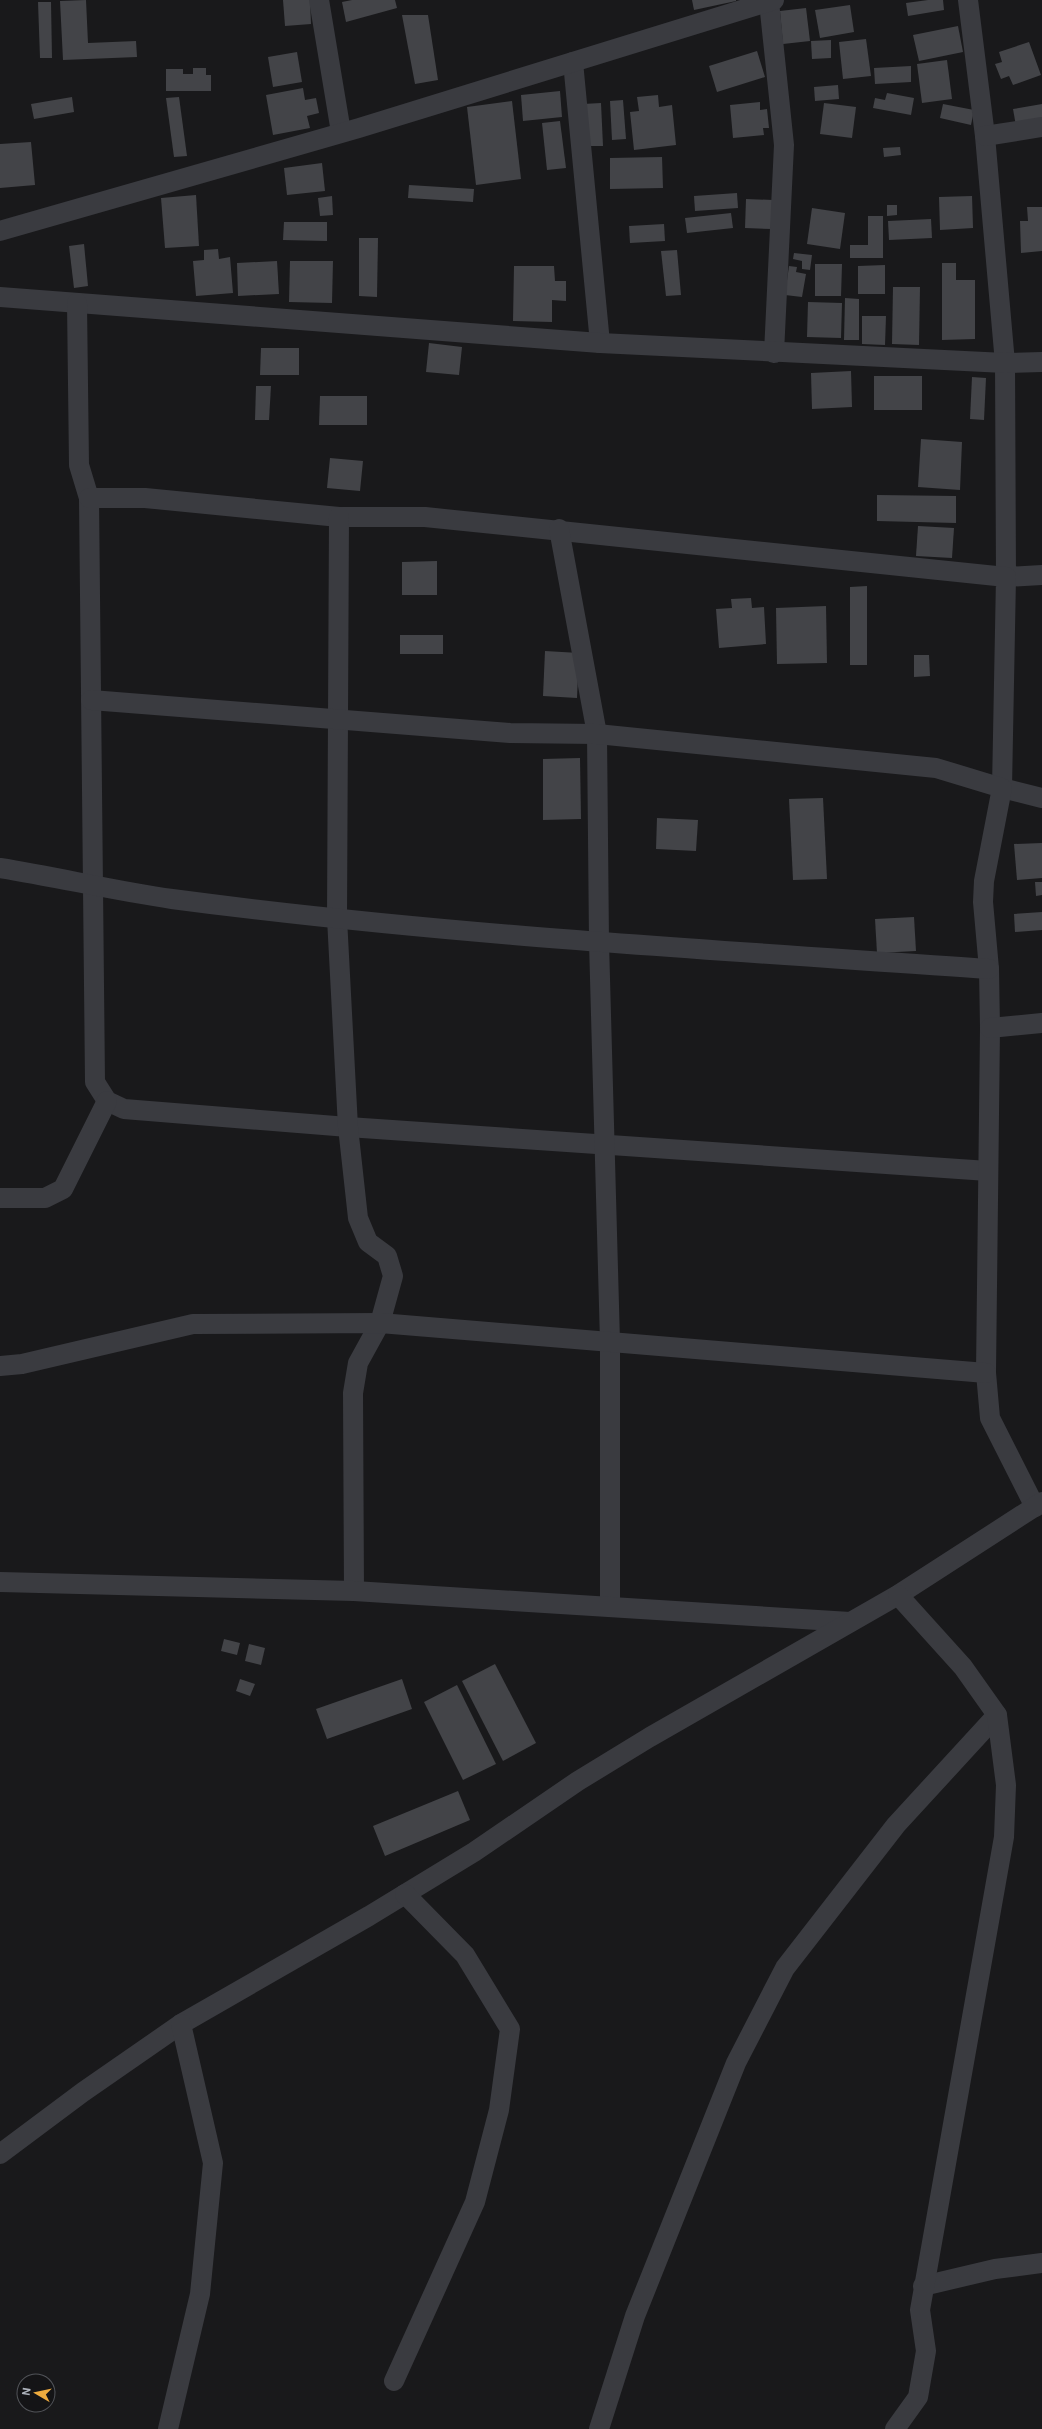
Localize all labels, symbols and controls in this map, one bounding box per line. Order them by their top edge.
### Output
north arrow [16,2373,56,2413]
text: N [20,2386,34,2396]

